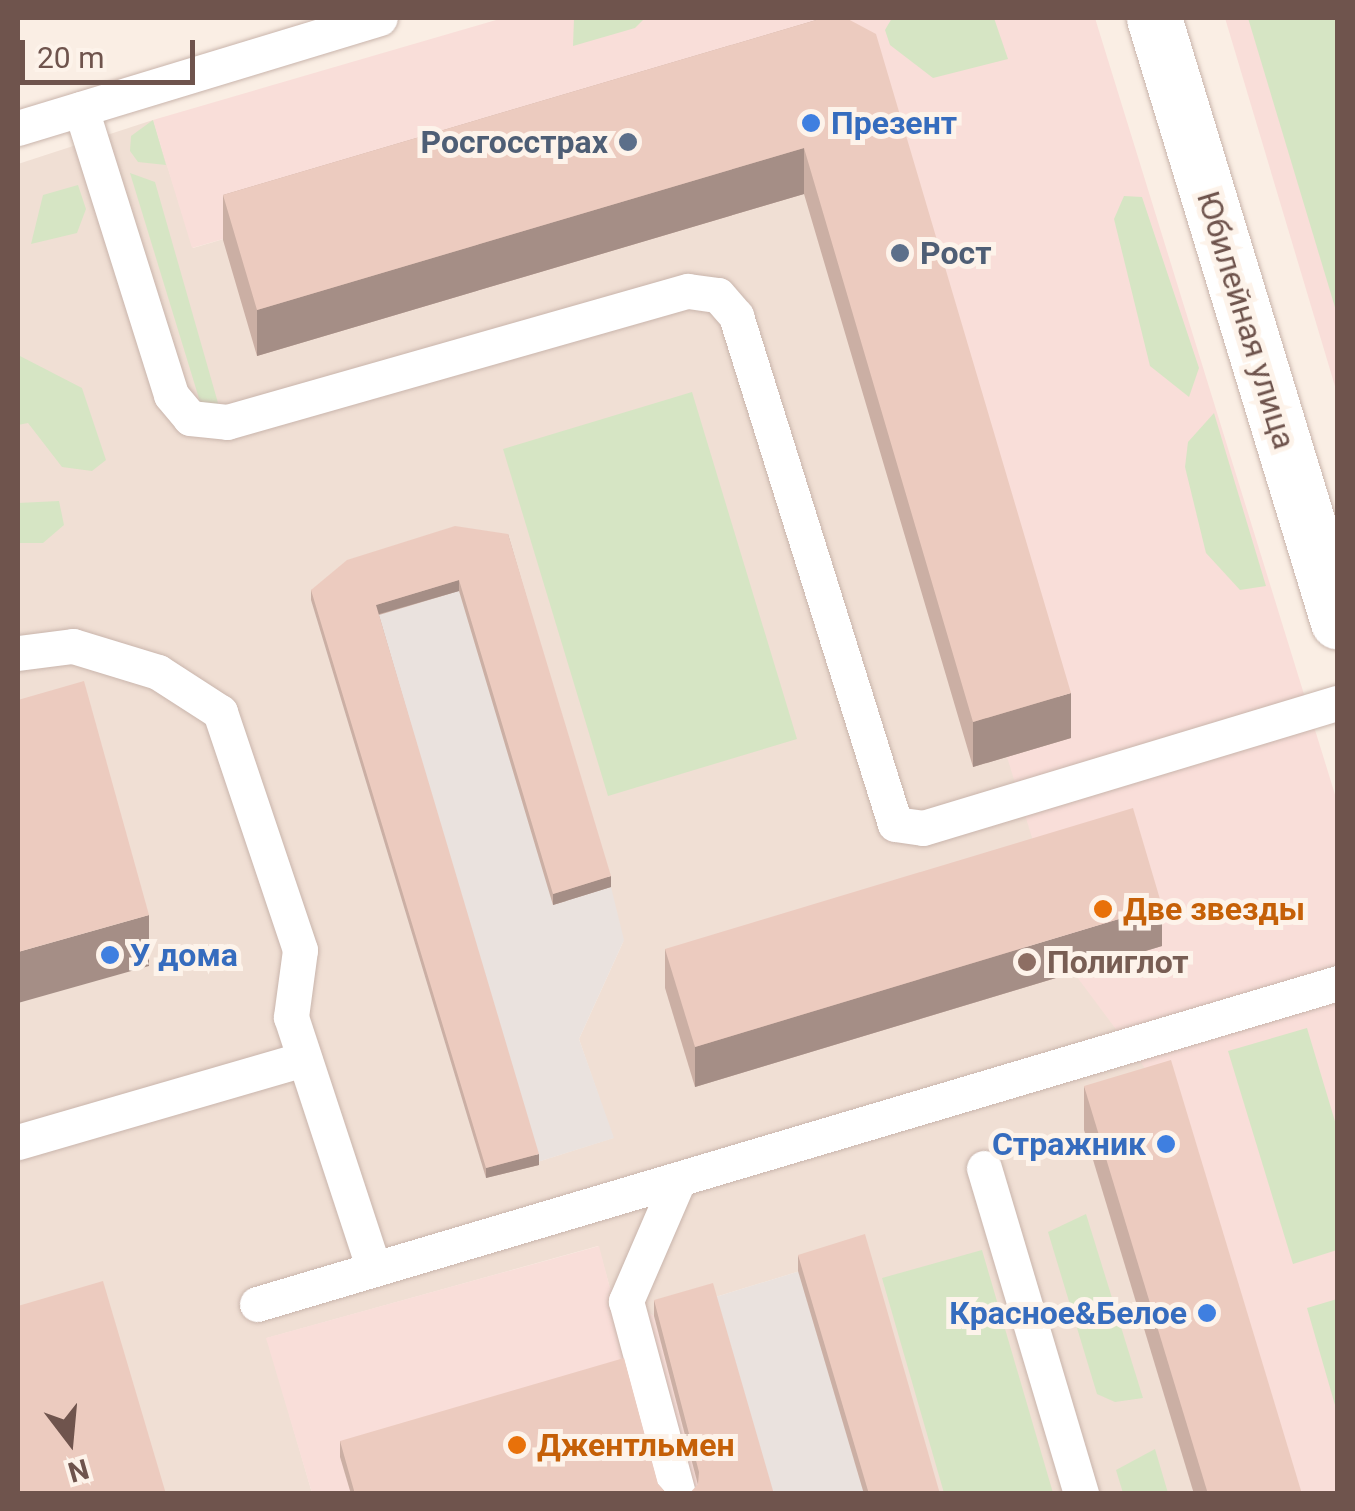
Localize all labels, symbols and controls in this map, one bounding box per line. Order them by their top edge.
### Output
scale bar [25,20,200,82]
text: 20 m [37,40,104,75]
place label: Презент [831,104,957,142]
marker: Презент [800,112,822,134]
place label: Росгосстрах [421,123,608,161]
marker: Росгосстрах [617,131,639,153]
street label: Юбилейная улица [1189,186,1303,454]
place label: Рост [920,234,991,272]
marker: Рост [889,242,911,264]
place label: Две звезды [1123,890,1305,928]
marker: Две звезды [1092,898,1114,920]
place label: У дома [130,936,238,974]
place label: Полиглот [1047,943,1189,981]
marker: У дома [99,944,121,966]
marker: Полиглот [1016,951,1038,973]
place label: Стражник [992,1125,1146,1163]
marker: Стражник [1155,1133,1177,1155]
place label: Красное&Белое [949,1294,1187,1332]
marker: Красное&Белое [1196,1302,1218,1324]
north arrow [20,1391,120,1491]
place label: Джентльмен [537,1426,735,1464]
marker: Джентльмен [506,1434,528,1456]
text: N [64,1452,92,1489]

